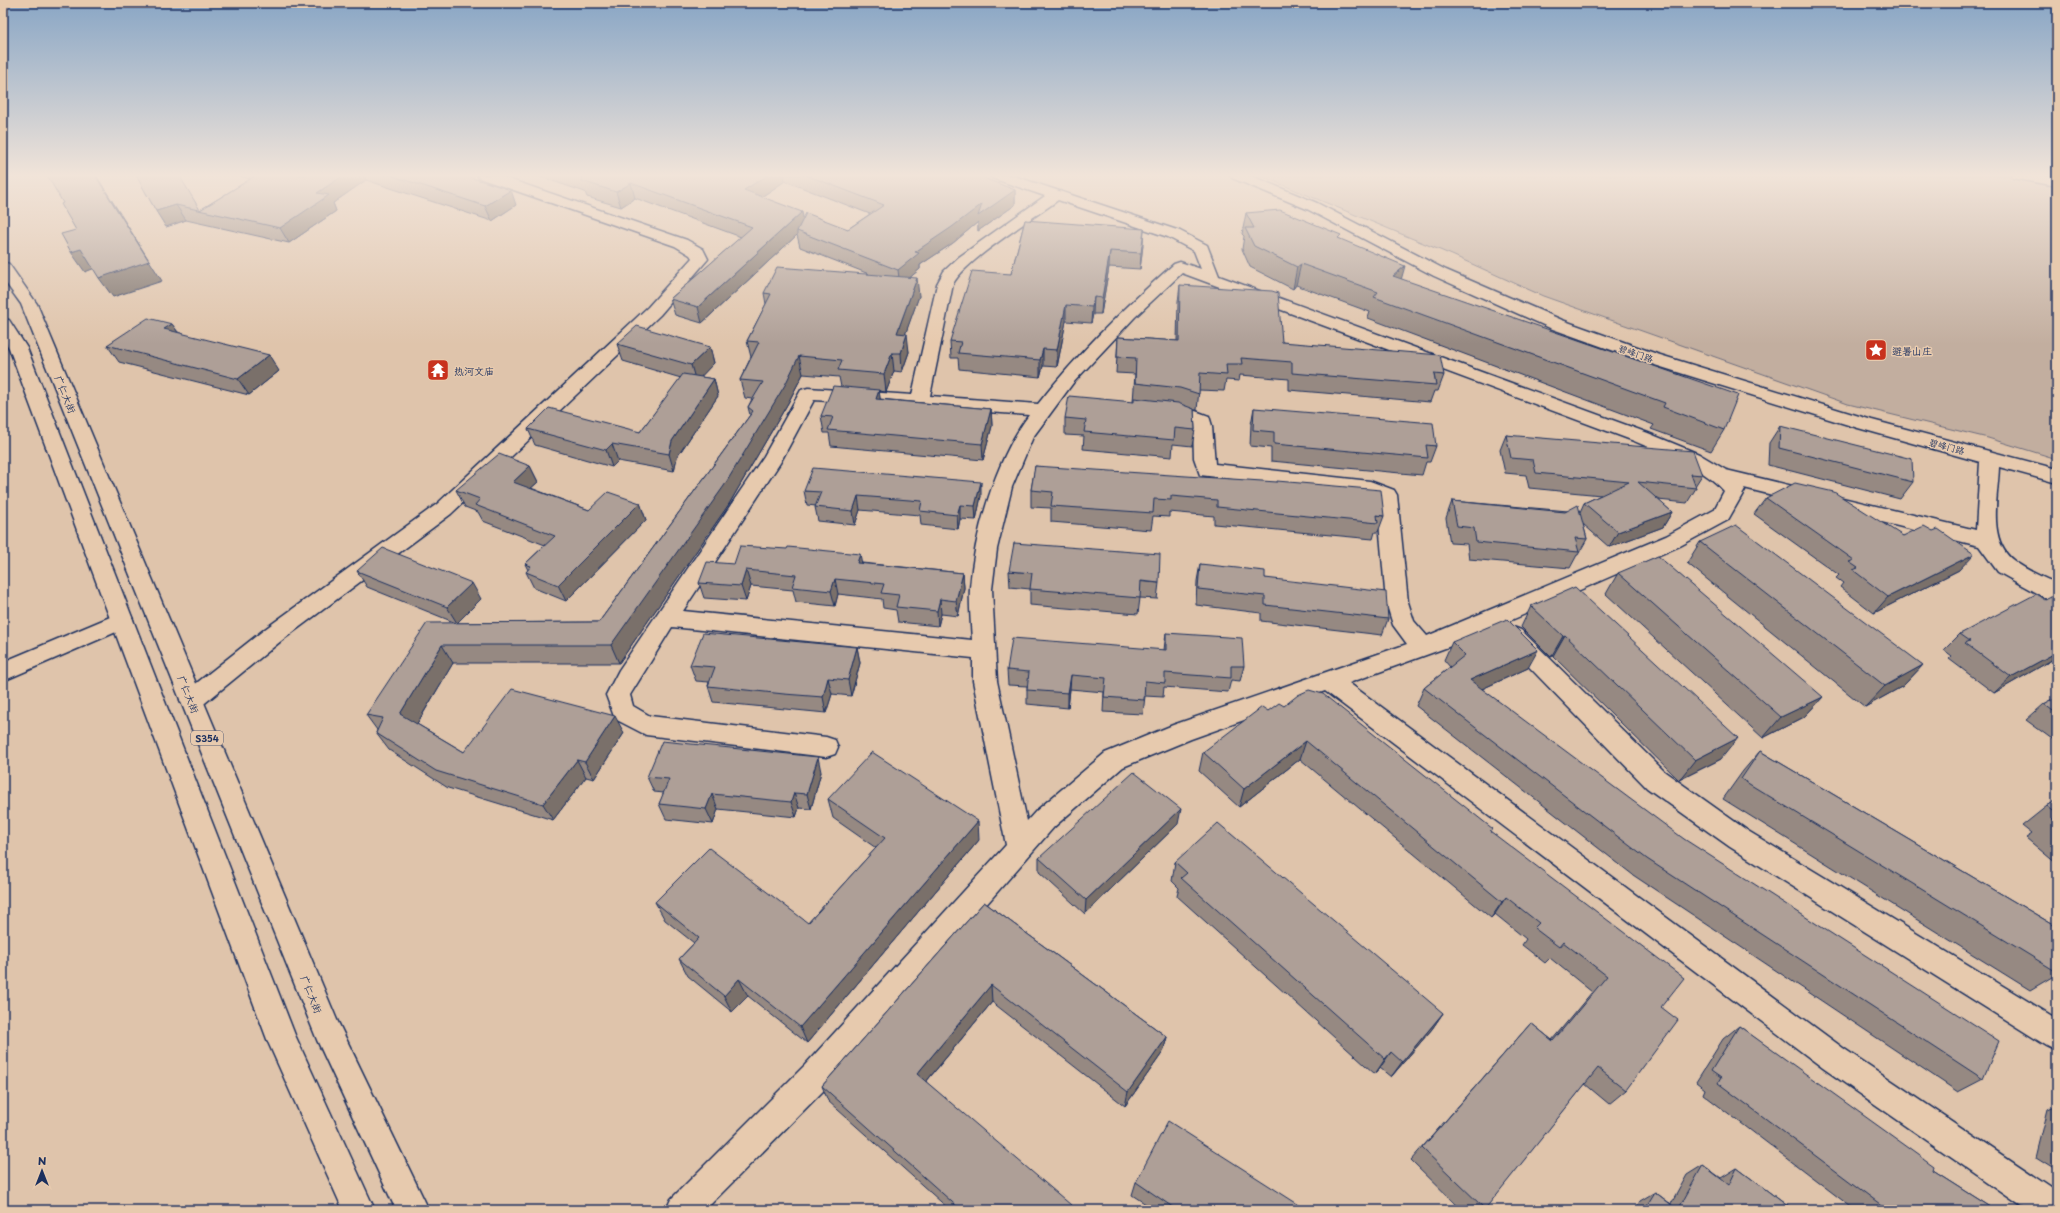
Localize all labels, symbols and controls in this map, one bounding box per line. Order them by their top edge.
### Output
place icon: 避暑山庄 [1863,337,1889,363]
street label: 碧峰门路 [1617,341,1655,365]
place label: 避暑山庄 [1892,343,1932,358]
temple icon: 热河文庙 [425,357,451,383]
place label: 热河文庙 [454,363,494,378]
street label: 广仁大街 [52,373,80,415]
street label: 碧峰门路 [1928,435,1966,457]
street label: 广仁大街 [175,673,203,715]
road number: S354 [191,731,223,745]
street label: 广仁大街 [298,973,326,1015]
north arrow [22,1151,62,1191]
text: N [38,1152,47,1169]

